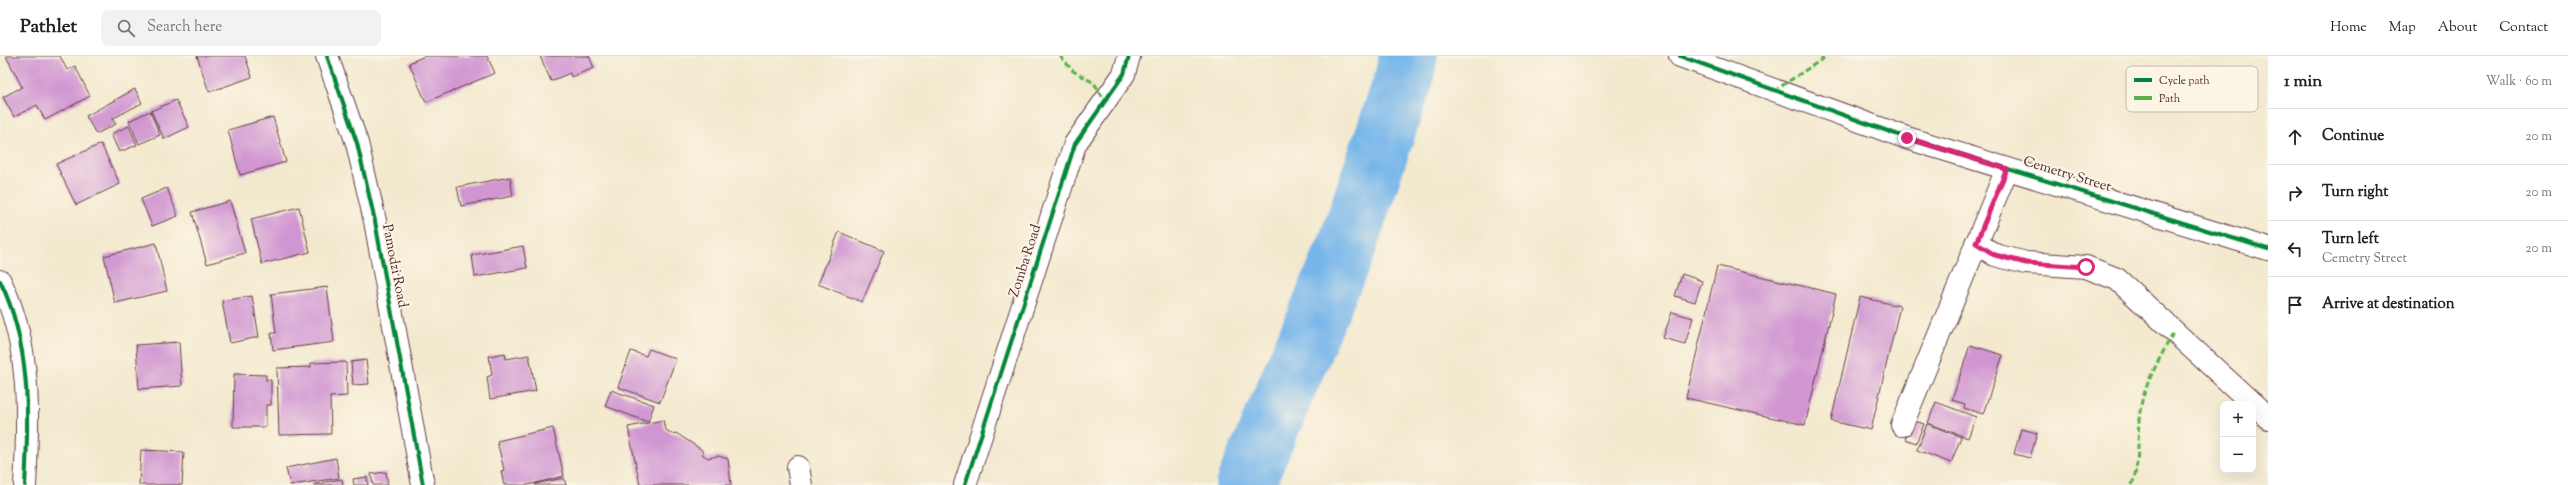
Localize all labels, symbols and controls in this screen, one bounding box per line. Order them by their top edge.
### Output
search box [101,10,381,46]
text: Pathlet [20,14,77,41]
icon: search [115,17,137,39]
text: Search here [147,17,222,38]
text: Home [2330,18,2367,38]
text: Map [2389,18,2416,38]
text: About [2438,18,2477,38]
text: Contact [2499,18,2548,38]
legend [2126,66,2258,112]
text: 1 min [2284,70,2322,94]
text: Cycle path [2159,73,2210,89]
text: Walk · 60 m [2486,73,2552,91]
text: Path [2159,91,2181,107]
icon: ahead [2284,126,2306,148]
text: Continue [2322,126,2384,147]
text: 20 m [2526,128,2552,146]
route end [1898,129,1916,147]
street label: Cemetry Street [2020,152,2114,198]
icon: right [2284,182,2306,204]
text: Turn right [2322,182,2388,203]
text: 20 m [2526,184,2552,202]
street label: Pamodzi Road [376,222,412,310]
street label: Zomba Road [1005,222,1047,300]
text: Turn left [2322,229,2379,250]
icon: left [2284,238,2306,260]
text: 20 m [2526,240,2552,258]
text: Cemetry Street [2322,250,2407,268]
route start [2077,258,2095,276]
icon: arrive [2284,294,2306,316]
text: Arrive at destination [2322,294,2455,315]
map controls [2220,401,2256,473]
button: + [2220,401,2256,437]
button: − [2220,437,2256,473]

